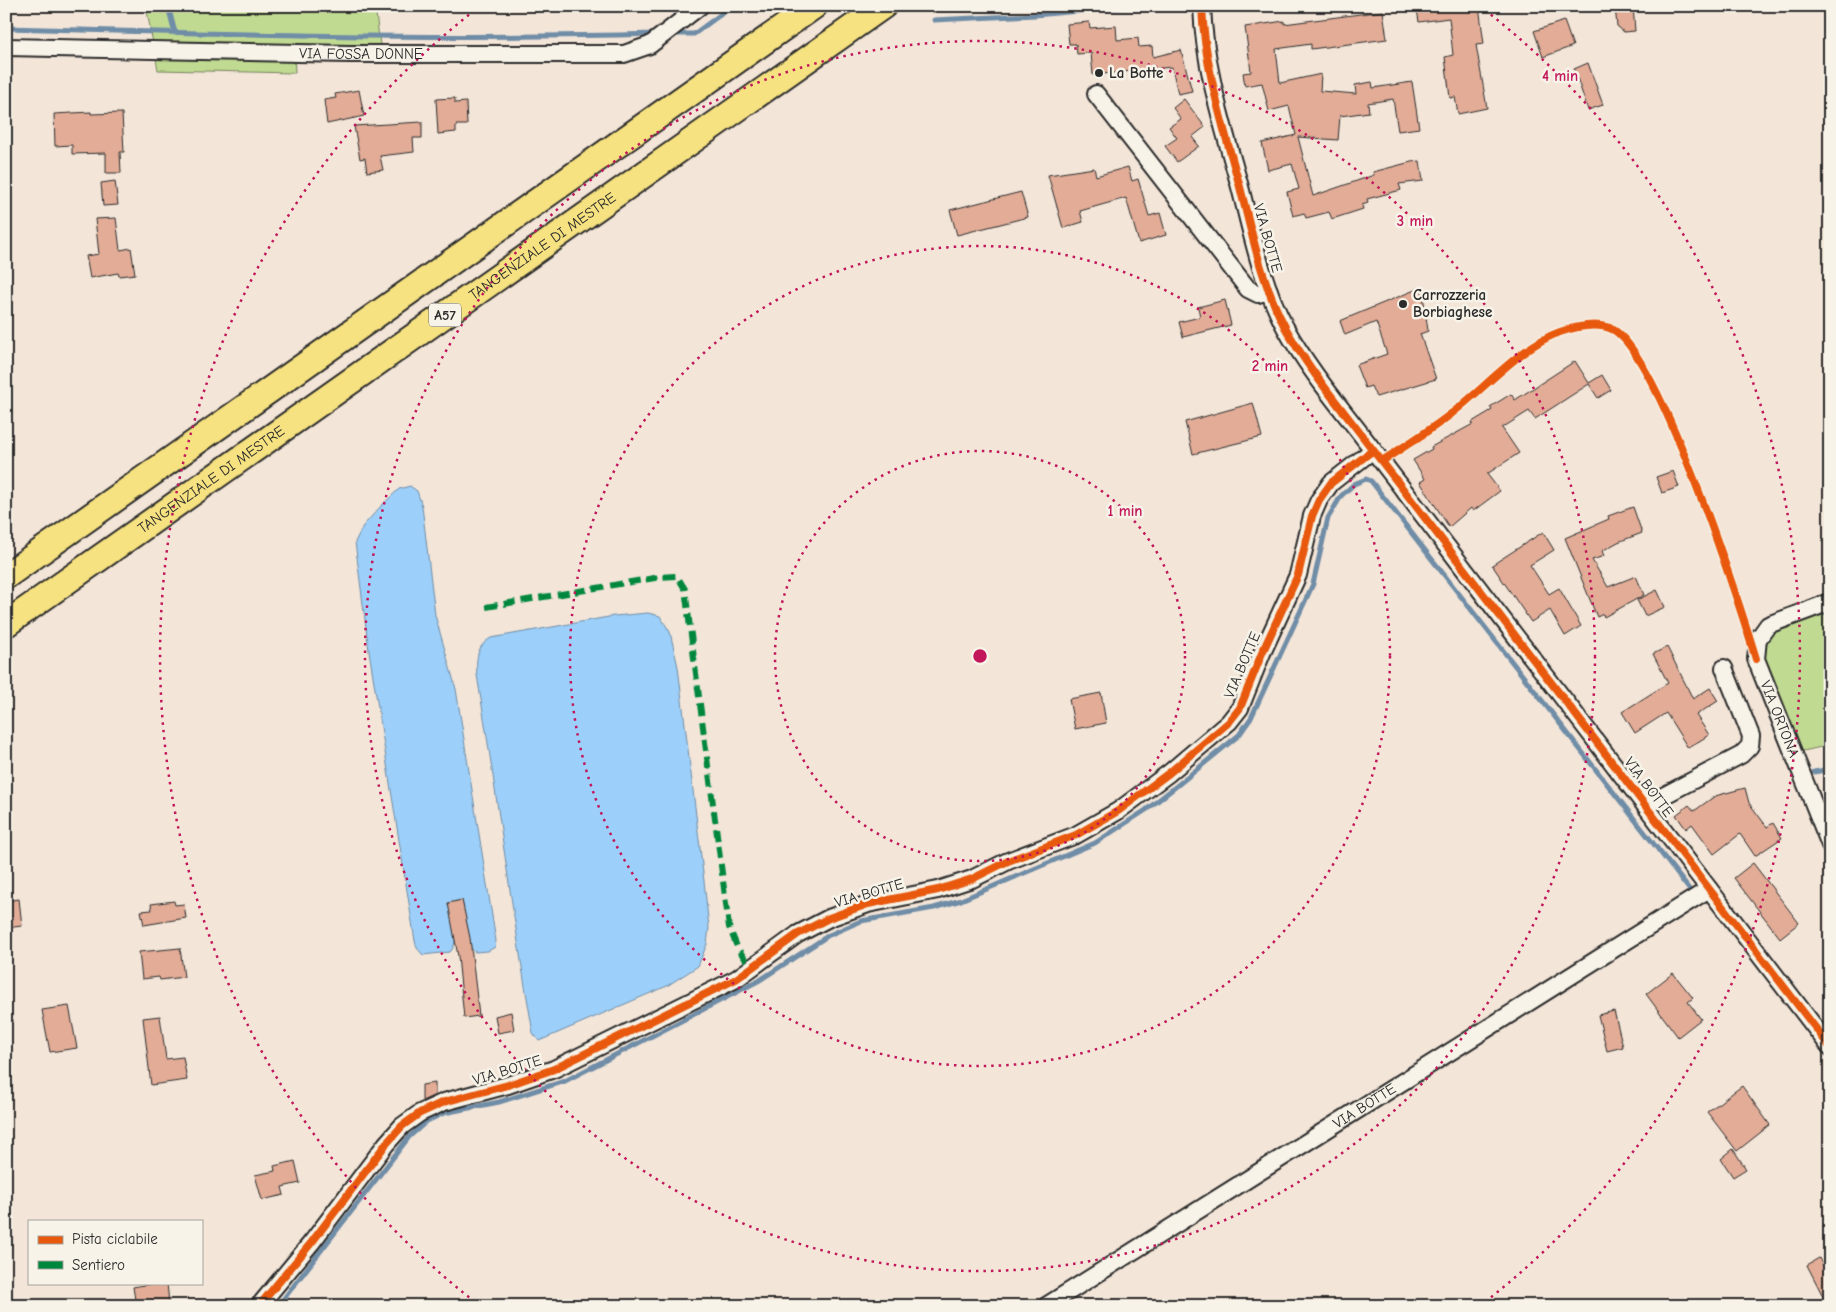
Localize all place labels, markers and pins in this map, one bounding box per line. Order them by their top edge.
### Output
place label: La Botte [1109,64,1163,82]
marker: La Botte [1093,67,1105,79]
place label: Carrozzeria Borbiaghese [1413,286,1492,321]
marker: Carrozzeria Borbiaghese [1397,298,1409,310]
centre of rings [971,647,989,665]

